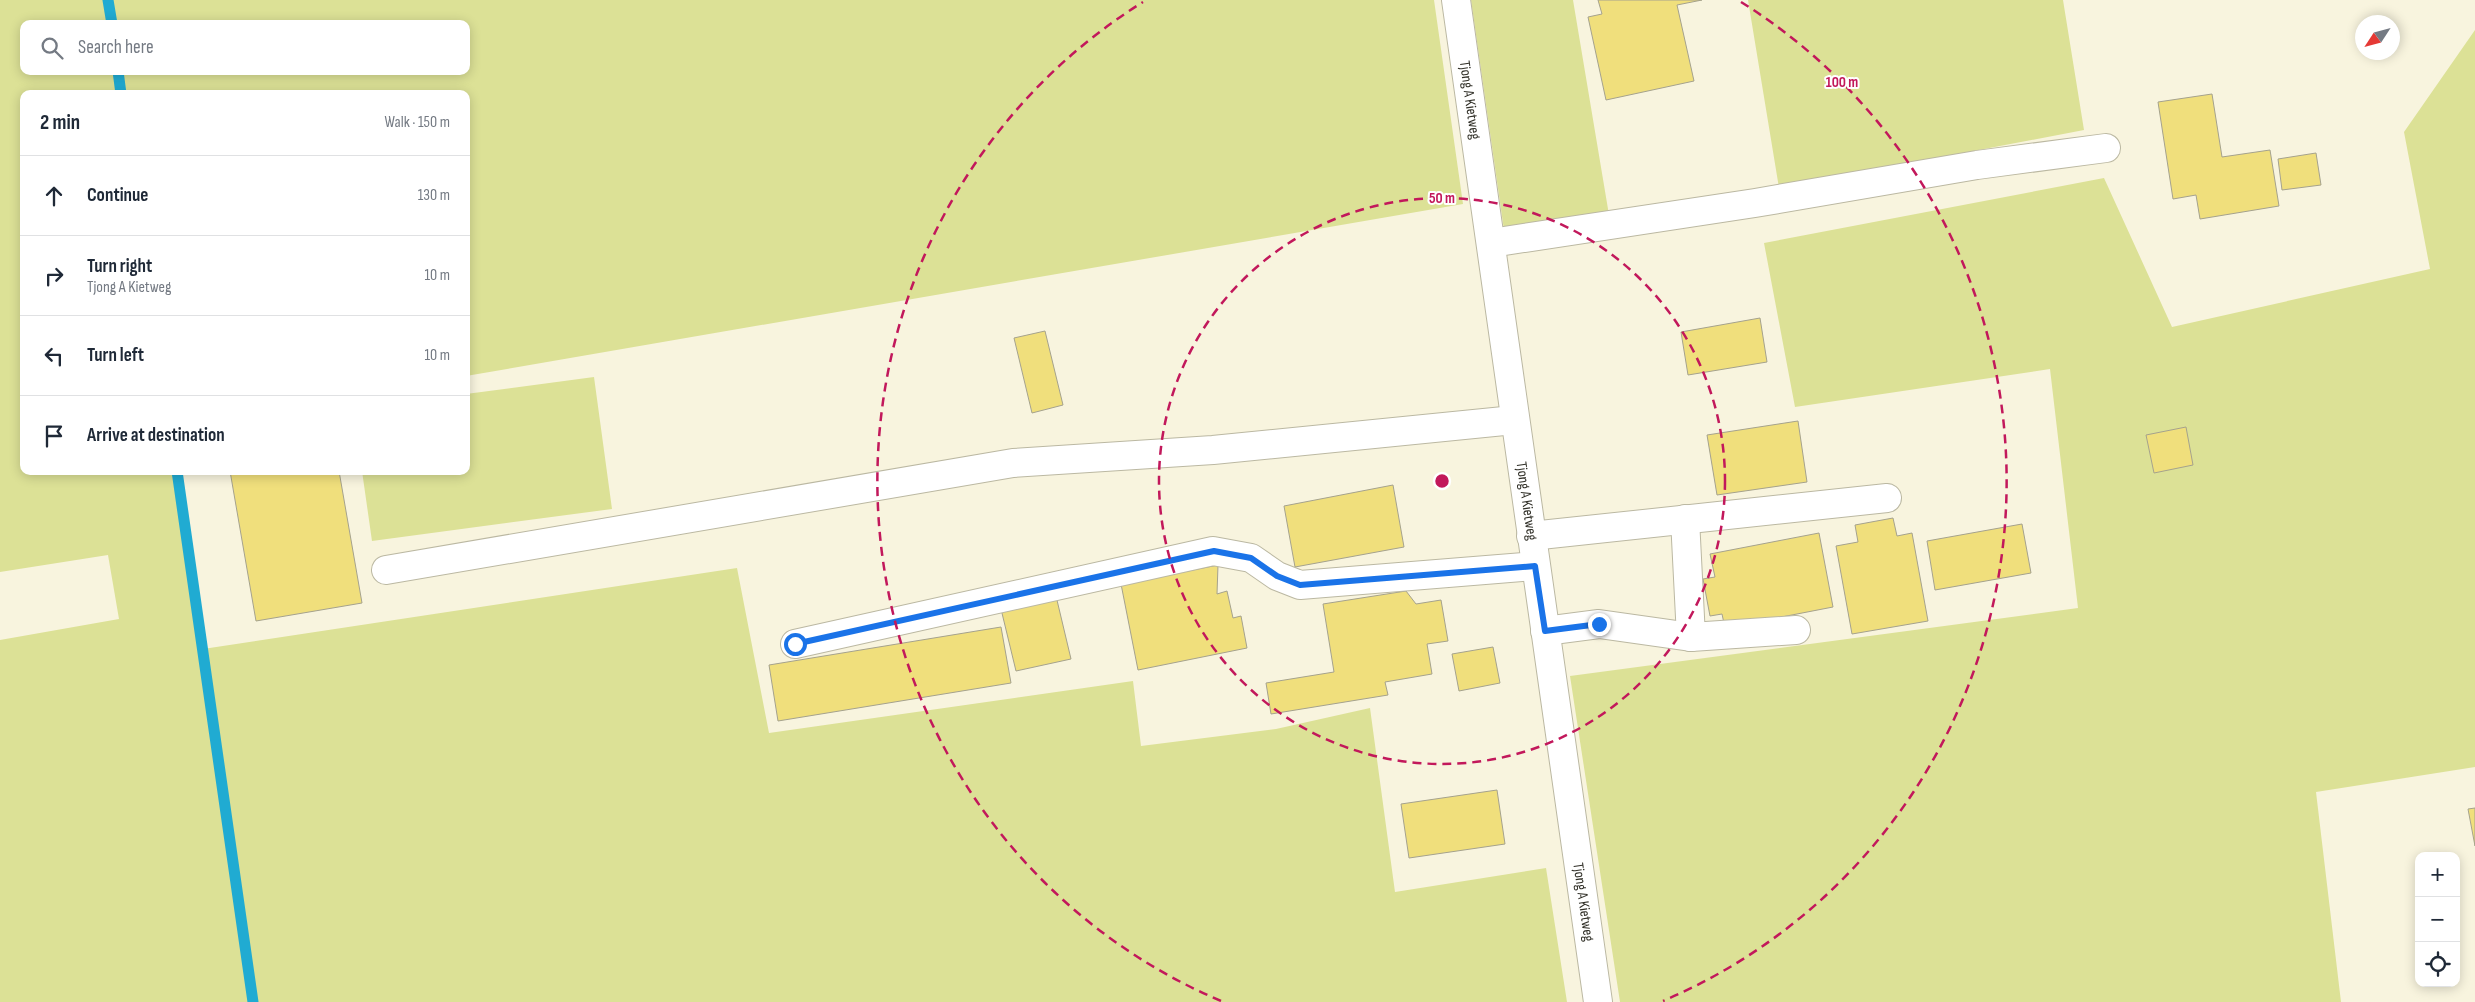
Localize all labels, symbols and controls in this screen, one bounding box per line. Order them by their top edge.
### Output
north arrow [2355,15,2400,60]
search box [20,20,470,75]
icon: search [38,34,66,62]
text: Search here [78,36,154,59]
street label: Tjong A Kietweg [1455,59,1485,141]
text: 100 m [1826,73,1858,92]
text: 2 min [40,110,80,135]
text: Walk · 150 m [385,113,450,132]
icon: ahead [40,182,68,210]
text: Continue [87,184,148,207]
text: 130 m [418,186,450,205]
text: 50 m [1429,189,1455,208]
text: Turn right [87,255,152,278]
icon: right [40,262,68,290]
text: 10 m [424,266,450,285]
text: Tjong A Kietweg [87,278,171,297]
icon: left [40,342,68,370]
text: Turn left [87,344,144,367]
text: 10 m [424,346,450,365]
icon: arrive [40,422,68,450]
text: Arrive at destination [87,424,225,447]
street label: Tjong A Kietweg [1512,460,1542,542]
centre of rings [1433,472,1451,490]
route end [1588,613,1611,636]
route start [784,633,807,656]
map controls [2415,852,2460,987]
button: + [2415,852,2460,897]
street label: Tjong A Kietweg [1569,861,1599,943]
button: − [2415,897,2460,942]
button: locate [2415,942,2460,987]

